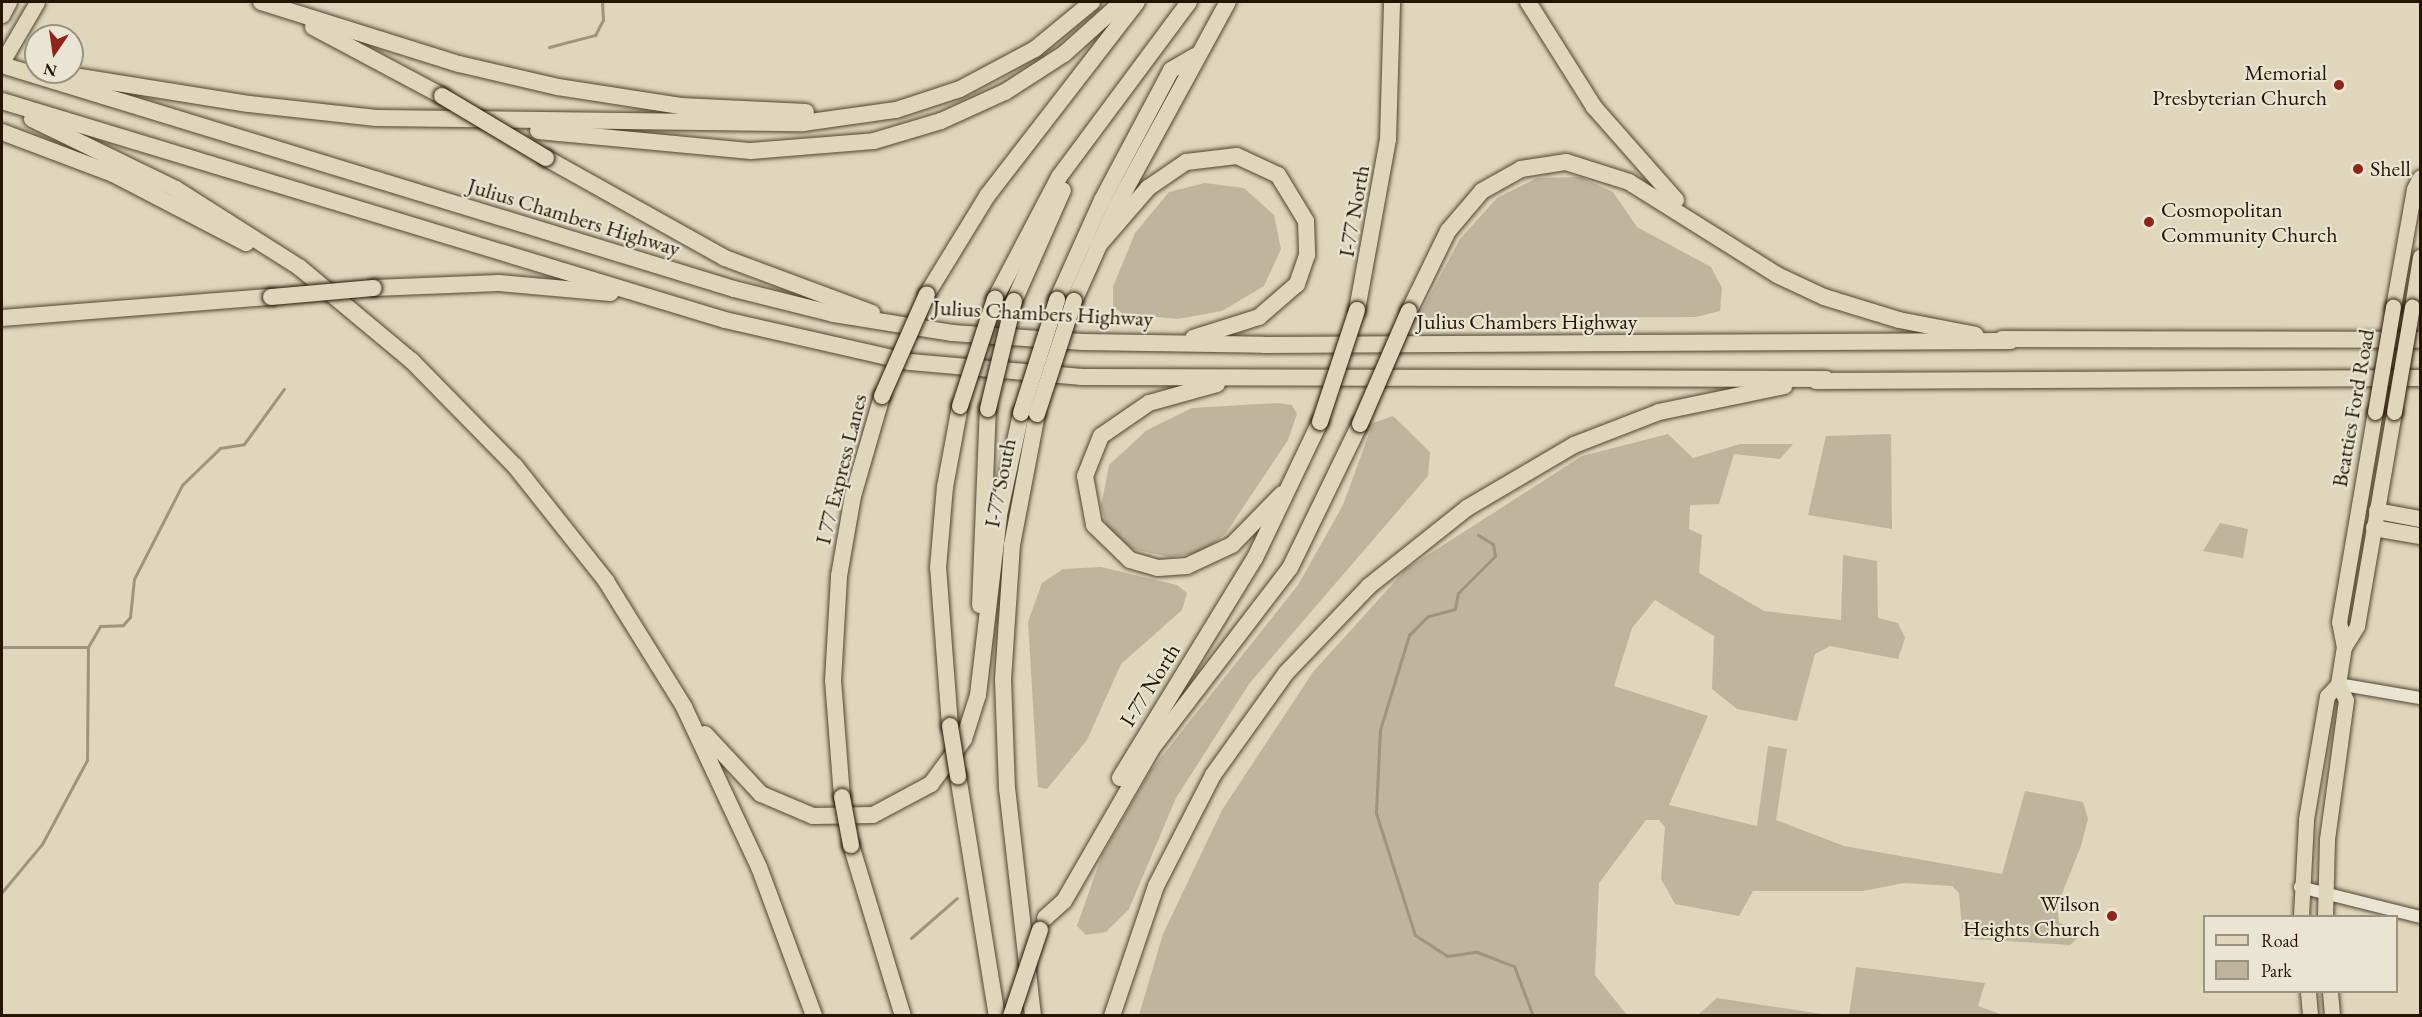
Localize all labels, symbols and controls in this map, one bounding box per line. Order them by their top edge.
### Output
north arrow [24,24,84,84]
text: N [42,58,59,82]
place label: Memorial Presbyterian Church [2152,59,2327,110]
marker: Memorial Presbyterian Church [2332,78,2346,92]
place label: Shell [2370,156,2411,182]
marker: Shell [2351,162,2365,176]
street label: I-77 North [1333,163,1375,259]
street label: Julius Chambers Highway [464,172,684,262]
place label: Cosmopolitan Community Church [2161,196,2337,248]
marker: Cosmopolitan Community Church [2142,215,2156,229]
street label: Julius Chambers Highway [932,294,1154,332]
street label: Julius Chambers Highway [1417,309,1637,335]
street label: Beatties Ford Road [2326,327,2380,489]
street label: I 77 Express Lanes [810,391,872,547]
street label: I-77 South [978,436,1022,530]
street label: I-77 North [1114,639,1186,731]
place label: Wilson Heights Church [1963,890,2100,942]
marker: Wilson Heights Church [2105,909,2119,923]
legend [2203,915,2398,993]
text: Road [2261,929,2299,952]
text: Park [2261,959,2292,982]

